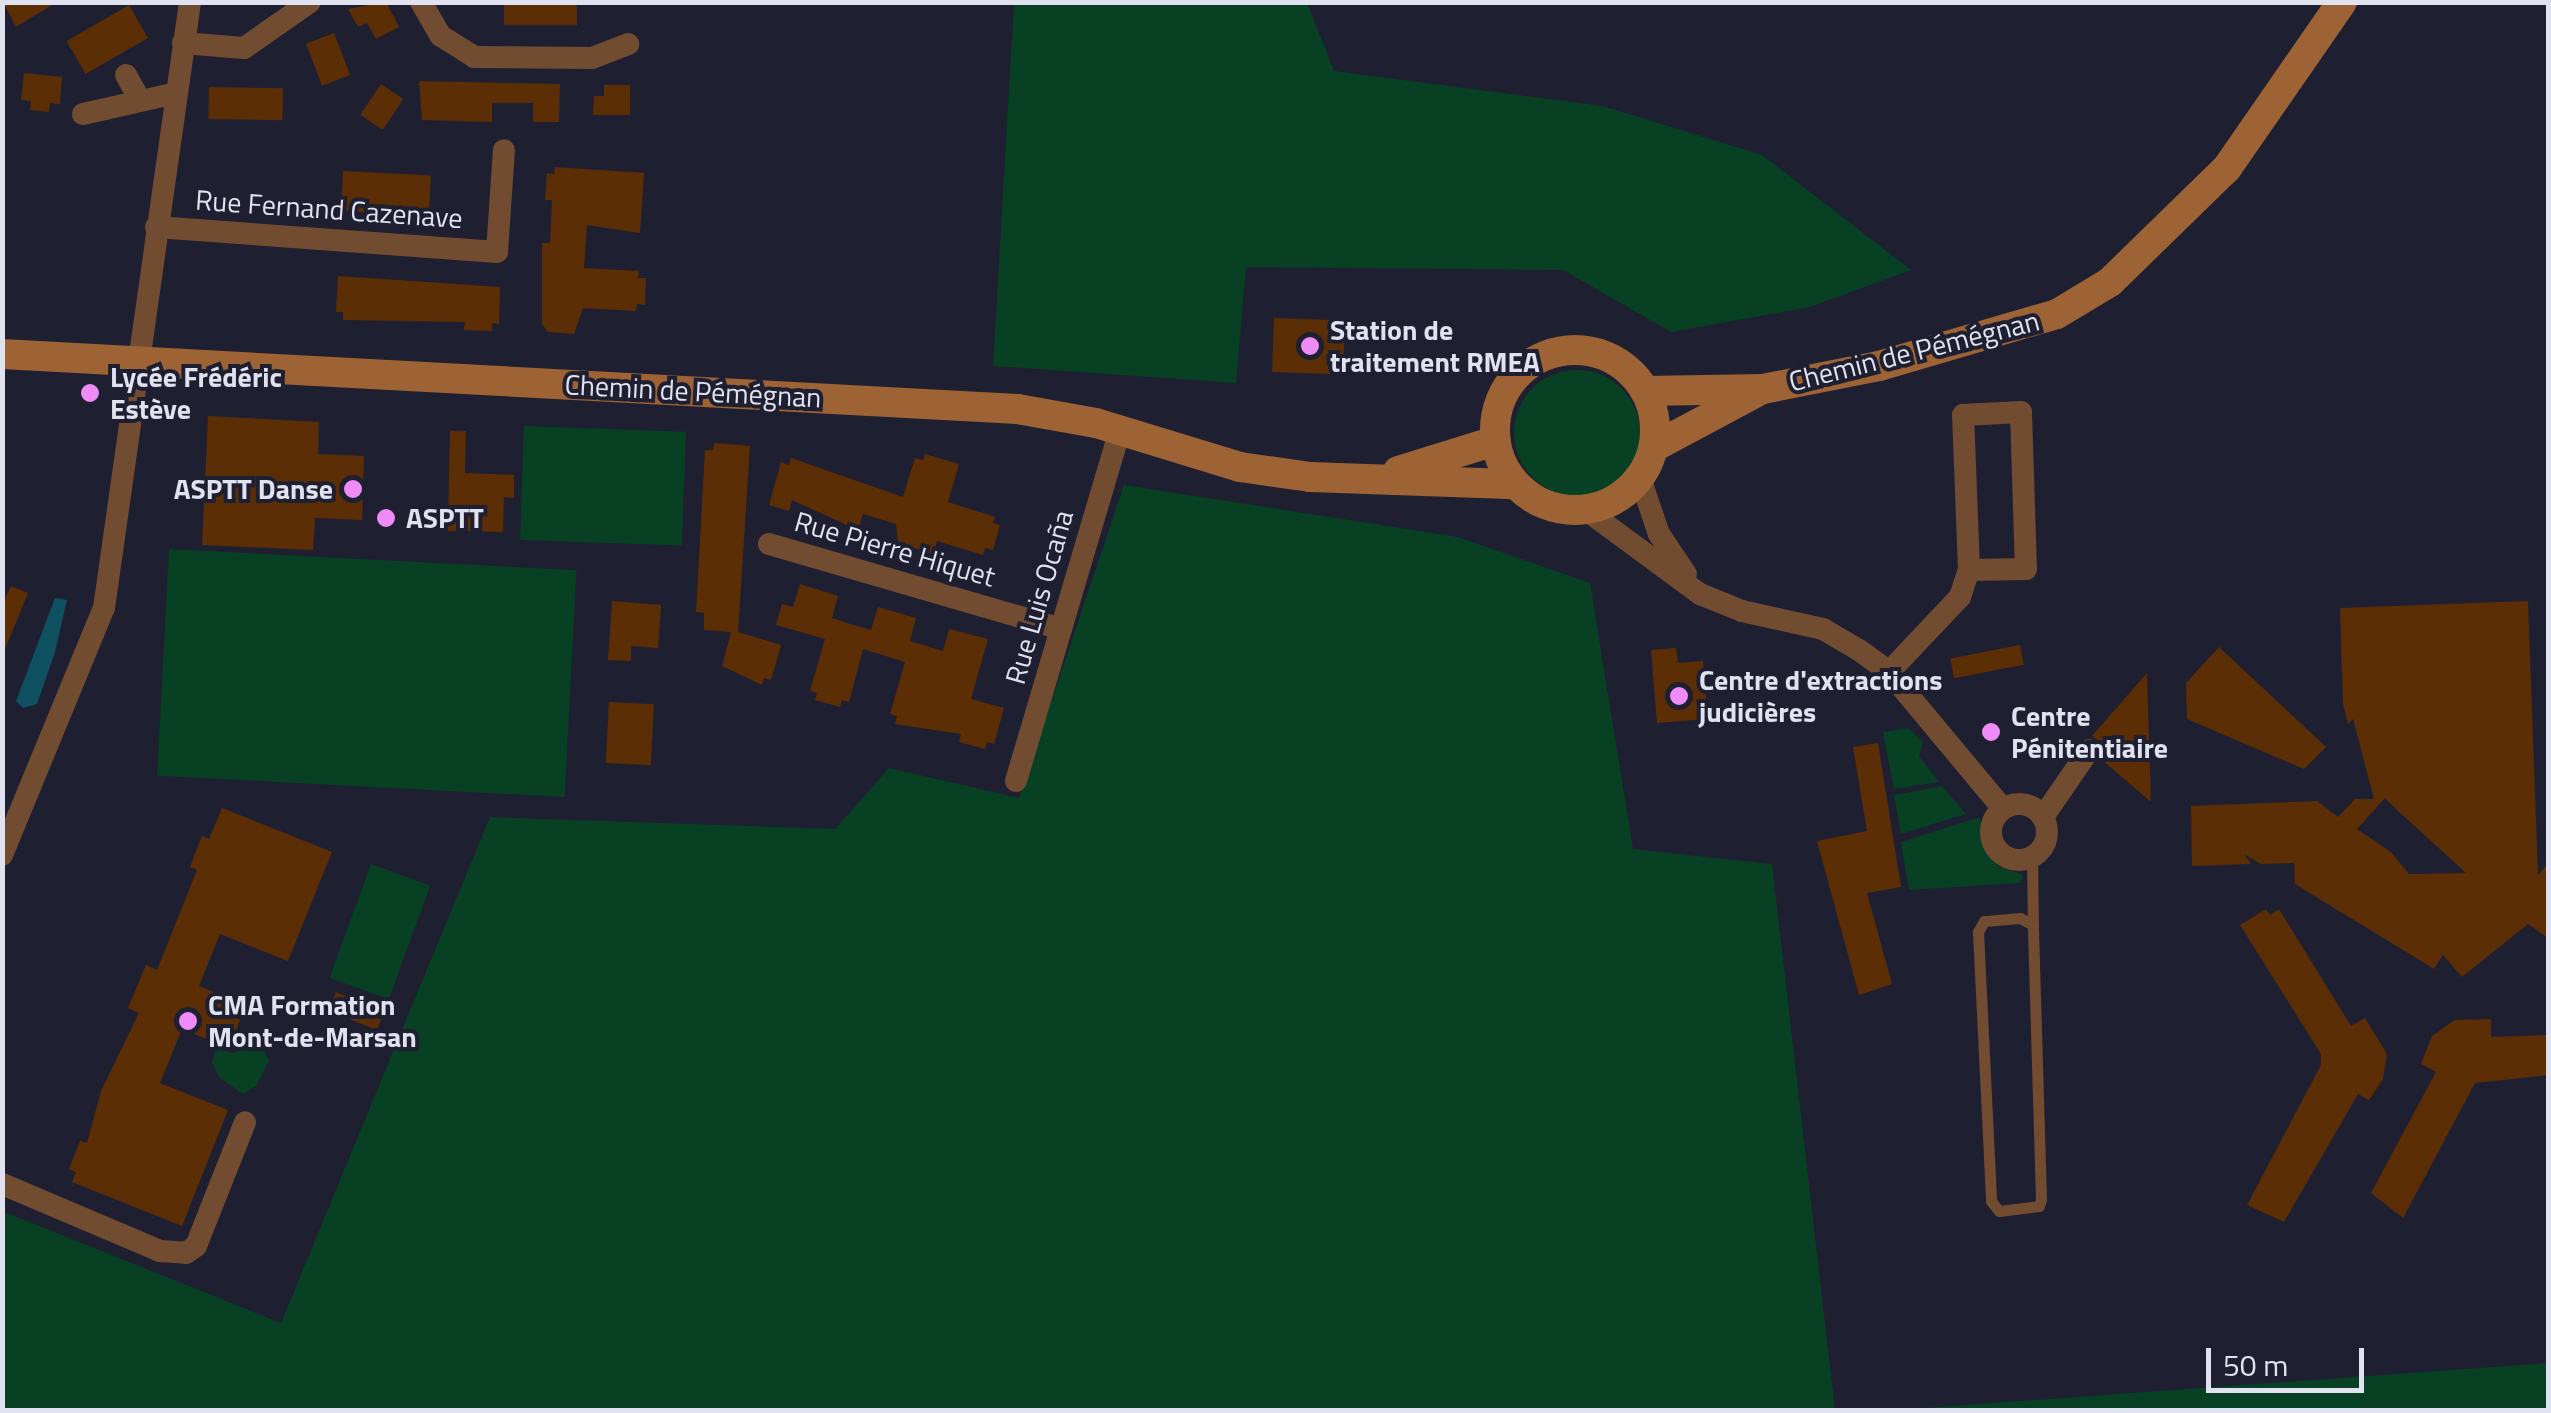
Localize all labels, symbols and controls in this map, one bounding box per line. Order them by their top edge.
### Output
street label: Rue Fernand Cazenave [194,183,464,235]
street label: Chemin de Pémégnan [1785,304,2043,398]
place label: Station de traitement RMEA [1330,313,1540,379]
marker: Station de traitement RMEA [1299,335,1321,357]
place label: Lycée Frédéric Estève [110,360,282,426]
street label: Chemin de Pémégnan [564,367,822,415]
marker: Lycée Frédéric Estève [79,382,101,404]
place label: ASPTT Danse [174,472,333,506]
marker: ASPTT Danse [342,478,364,500]
place label: ASPTT [406,501,484,535]
street label: Rue Pierre Hiquet [791,504,999,594]
street label: Rue Luis Ocaña [998,506,1080,688]
marker: ASPTT [375,507,397,529]
place label: Centre d'extractions judicières [1699,663,1943,729]
marker: Centre d'extractions judicières [1668,685,1690,707]
place label: Centre Pénitentiaire [2011,699,2168,765]
marker: Centre Pénitentiaire [1980,721,2002,743]
place label: CMA Formation Mont-de-Marsan [208,988,417,1054]
marker: CMA Formation Mont-de-Marsan [177,1010,199,1032]
scale bar [2211,1328,2368,1390]
text: 50 m [2223,1342,2288,1388]

